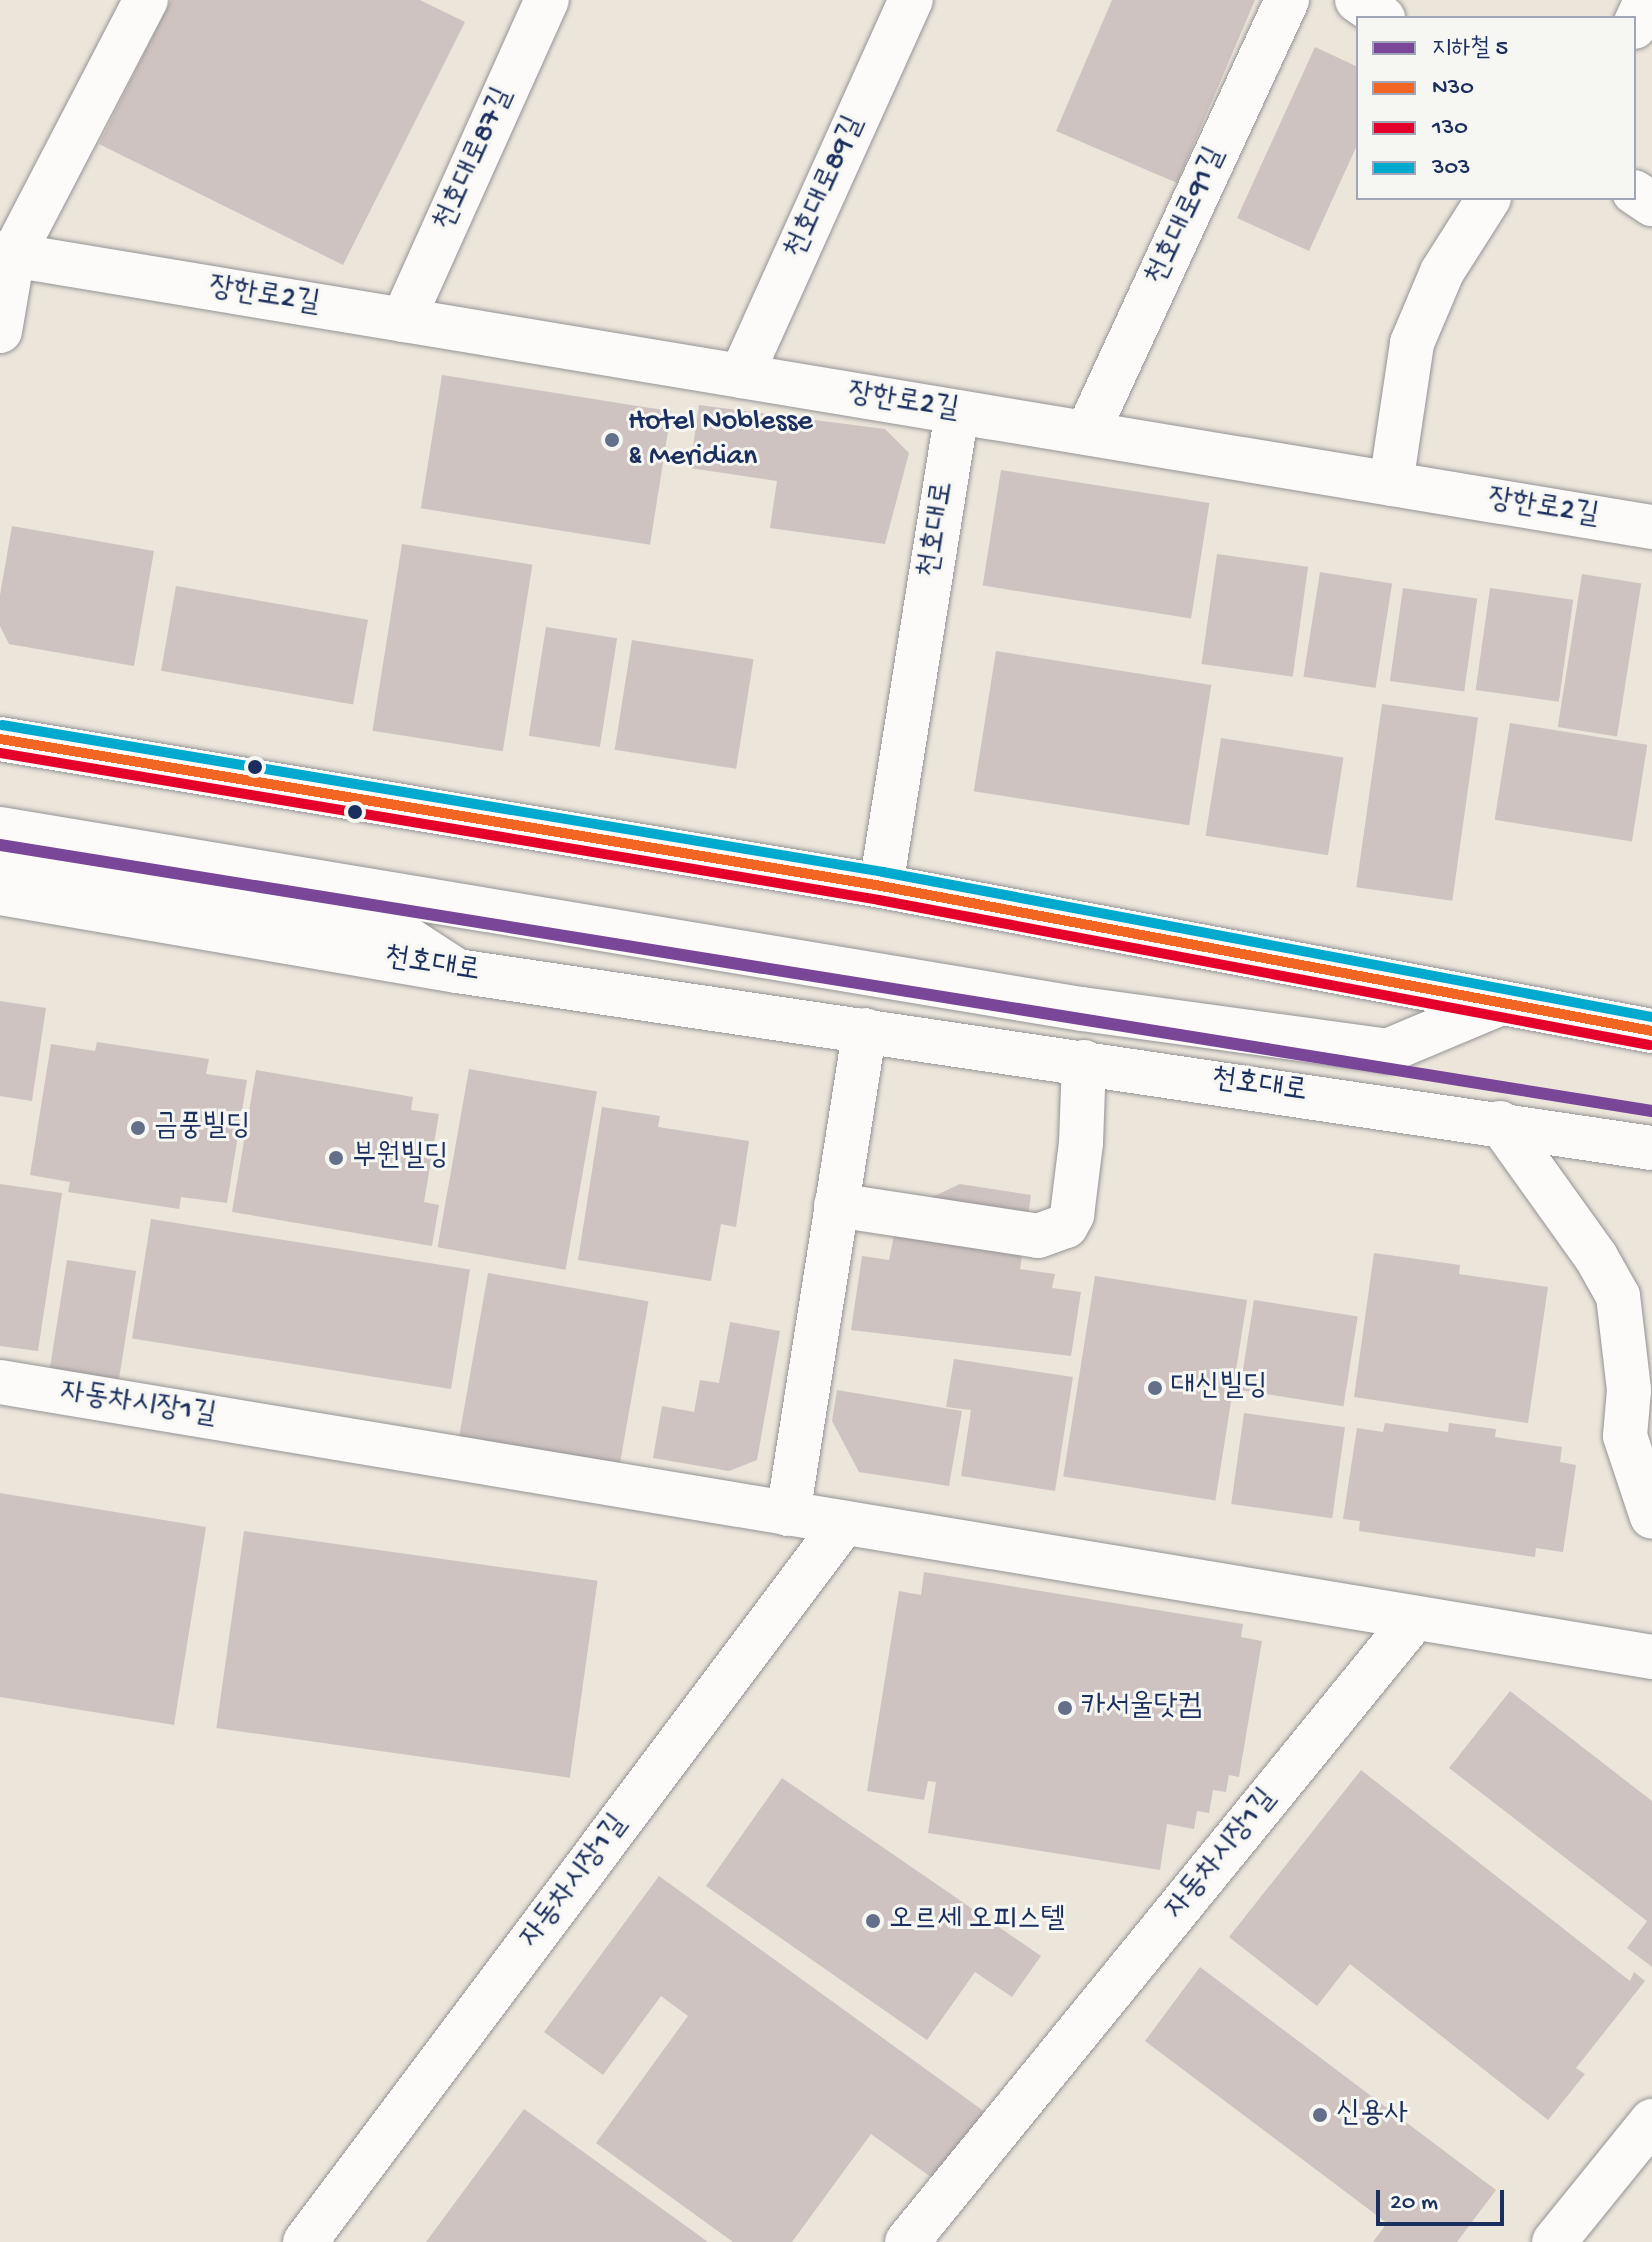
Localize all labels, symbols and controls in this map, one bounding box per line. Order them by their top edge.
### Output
legend [1356,16,1636,200]
text: 지하철 5 [1432,35,1508,64]
text: N30 [1432,74,1474,103]
street label: 천호대로87길 [427,83,523,237]
street label: 천호대로89길 [779,111,873,265]
text: 130 [1432,114,1468,143]
street label: 천호대로91길 [1139,142,1235,292]
text: 303 [1432,154,1471,183]
street label: 장한로2길 [206,271,322,323]
street label: 장한로2길 [845,377,961,429]
place label: Hotel Noblesse & Meridian [628,405,813,476]
marker: Hotel Noblesse & Meridian [603,431,621,449]
street label: 천호대로 [913,479,963,581]
street label: 장한로2길 [1485,483,1601,535]
unlabelled marker [247,759,263,775]
unlabelled marker [347,804,363,820]
street label: 천호대로 [381,941,483,991]
street label: 천호대로 [1209,1062,1309,1112]
place label: 금풍빌딩 [154,1110,251,1146]
marker: 금풍빌딩 [129,1119,147,1137]
place label: 부원빌딩 [352,1140,449,1176]
marker: 부원빌딩 [327,1149,345,1167]
place label: 대신빌딩 [1171,1370,1268,1406]
street label: 자동차시장1길 [58,1375,218,1435]
marker: 대신빌딩 [1146,1379,1164,1397]
place label: 카서울닷컴 [1081,1690,1202,1726]
marker: 카서울닷컴 [1056,1699,1074,1717]
street label: 자동차시장1길 [1159,1783,1285,1927]
street label: 자동차시장1길 [513,1808,637,1956]
place label: 오르세 오피스텔 [889,1903,1065,1939]
marker: 오르세 오피스텔 [864,1912,882,1930]
place label: 신용사 [1336,2097,1408,2133]
marker: 신용사 [1311,2106,1329,2124]
scale bar [1380,2174,1508,2224]
text: 20 m [1390,2189,1438,2218]

